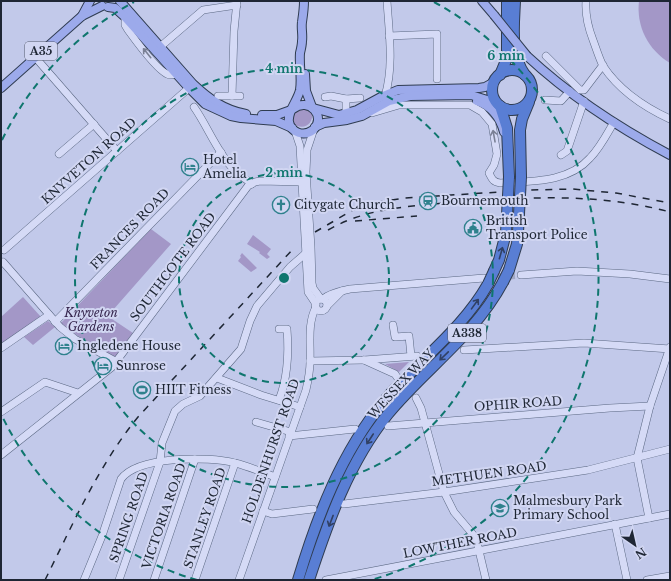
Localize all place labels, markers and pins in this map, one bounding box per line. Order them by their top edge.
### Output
place label: Hotel Amelia [202,152,247,181]
hotel icon: Hotel Amelia [180,157,200,177]
station icon: Bournemouth [418,191,438,211]
place label: Bournemouth [441,193,529,208]
church icon: Citygate Church [271,195,291,215]
place label: Citygate Church [294,197,395,212]
place label: British Transport Police [486,213,588,242]
public building icon: British Transport Police [463,218,483,238]
centre of rings [277,271,291,285]
hotel icon: Ingledene House [54,336,74,356]
place label: Ingledene House [77,338,181,353]
hotel icon: Sunrose [93,356,113,376]
place label: Sunrose [116,358,166,373]
sports icon: HIIT Fitness [132,380,152,400]
place label: HIIT Fitness [155,382,232,397]
place label: Malmesbury Park Primary School [513,493,623,522]
school or university icon: Malmesbury Park Primary School [490,498,510,518]

